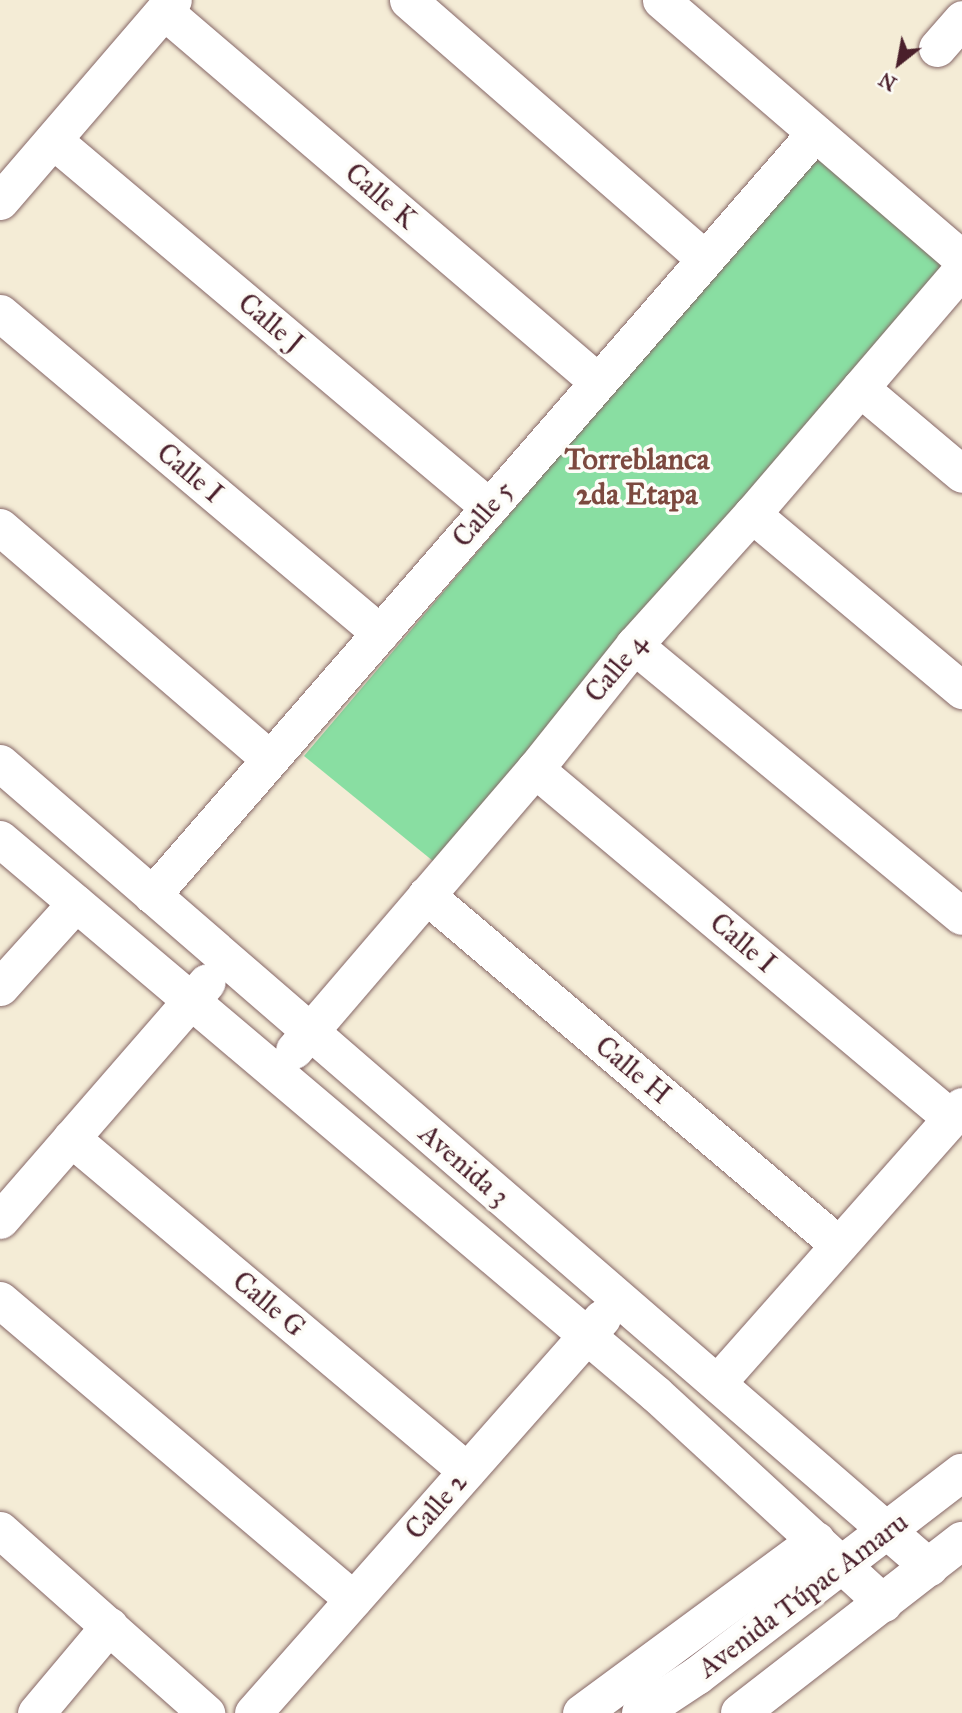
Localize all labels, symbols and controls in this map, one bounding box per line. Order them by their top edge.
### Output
north arrow [864,28,934,98]
text: N [875,67,901,95]
street label: Calle K [338,156,424,236]
street label: Calle J [231,286,311,360]
street label: Calle I [150,436,230,510]
district label: Torreblanca 2da Etapa [565,441,709,512]
street label: Calle 5 [445,474,521,554]
street label: Calle 4 [578,627,654,709]
street label: Calle I [703,906,783,980]
street label: Calle H [589,1029,677,1111]
street label: Avenida 3 [412,1117,516,1213]
street label: Calle G [226,1264,312,1344]
street label: Calle 2 [398,1466,474,1546]
street label: Avenida Túpac Amaru [691,1505,915,1685]

